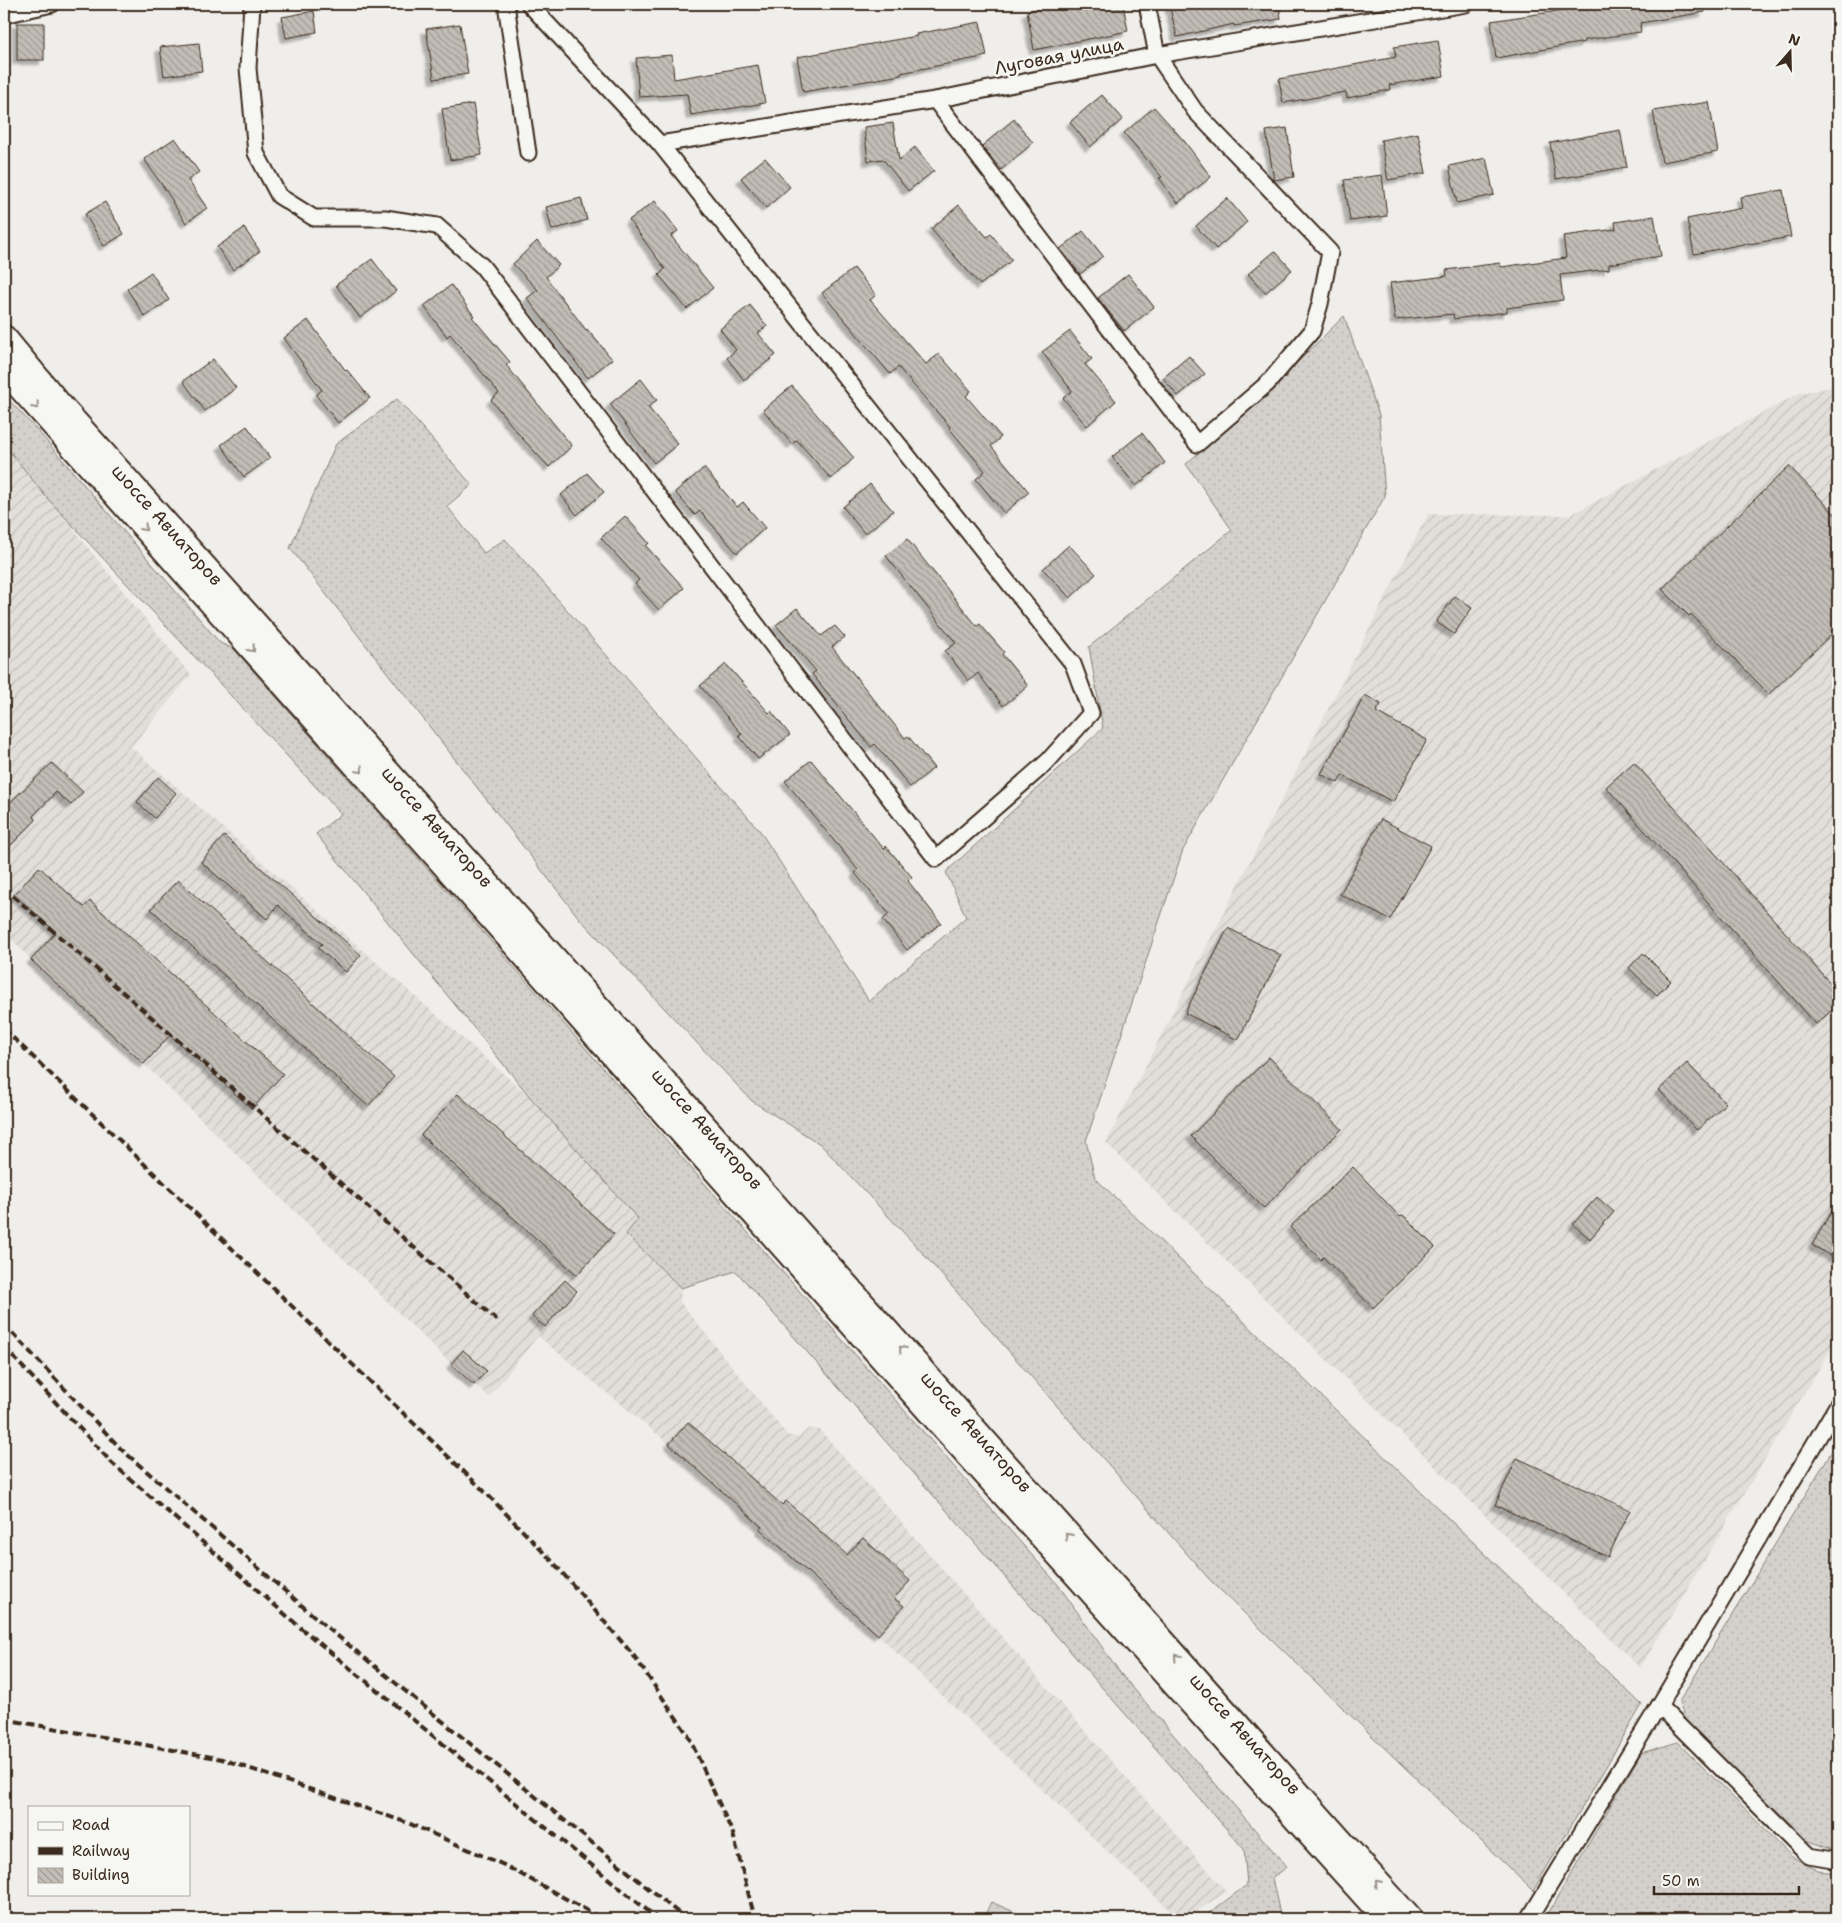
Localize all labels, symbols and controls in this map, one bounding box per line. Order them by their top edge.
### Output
north arrow [1764,28,1814,78]
text: N [1786,29,1803,50]
street label: Луговая улица [992,32,1126,80]
one-way arrow [30,401,39,410]
street label: шоссе Авиаторов [106,459,228,591]
one-way arrow [138,522,147,531]
one-way arrow [246,644,255,653]
street label: шоссе Авиаторов [376,761,498,893]
one-way arrow [354,765,363,774]
street label: шоссе Авиаторов [646,1063,768,1195]
one-way arrow [899,1345,908,1354]
street label: шоссе Авиаторов [915,1366,1037,1498]
one-way arrow [1065,1532,1074,1541]
one-way arrow [1173,1653,1182,1662]
street label: шоссе Авиаторов [1184,1668,1306,1800]
legend [28,1806,190,1896]
text: Road [72,1815,110,1835]
text: Railway [72,1841,130,1861]
scale bar [1654,1863,1800,1895]
text: Building [72,1865,129,1885]
text: 50 m [1662,1871,1700,1891]
one-way arrow [1374,1879,1383,1888]

